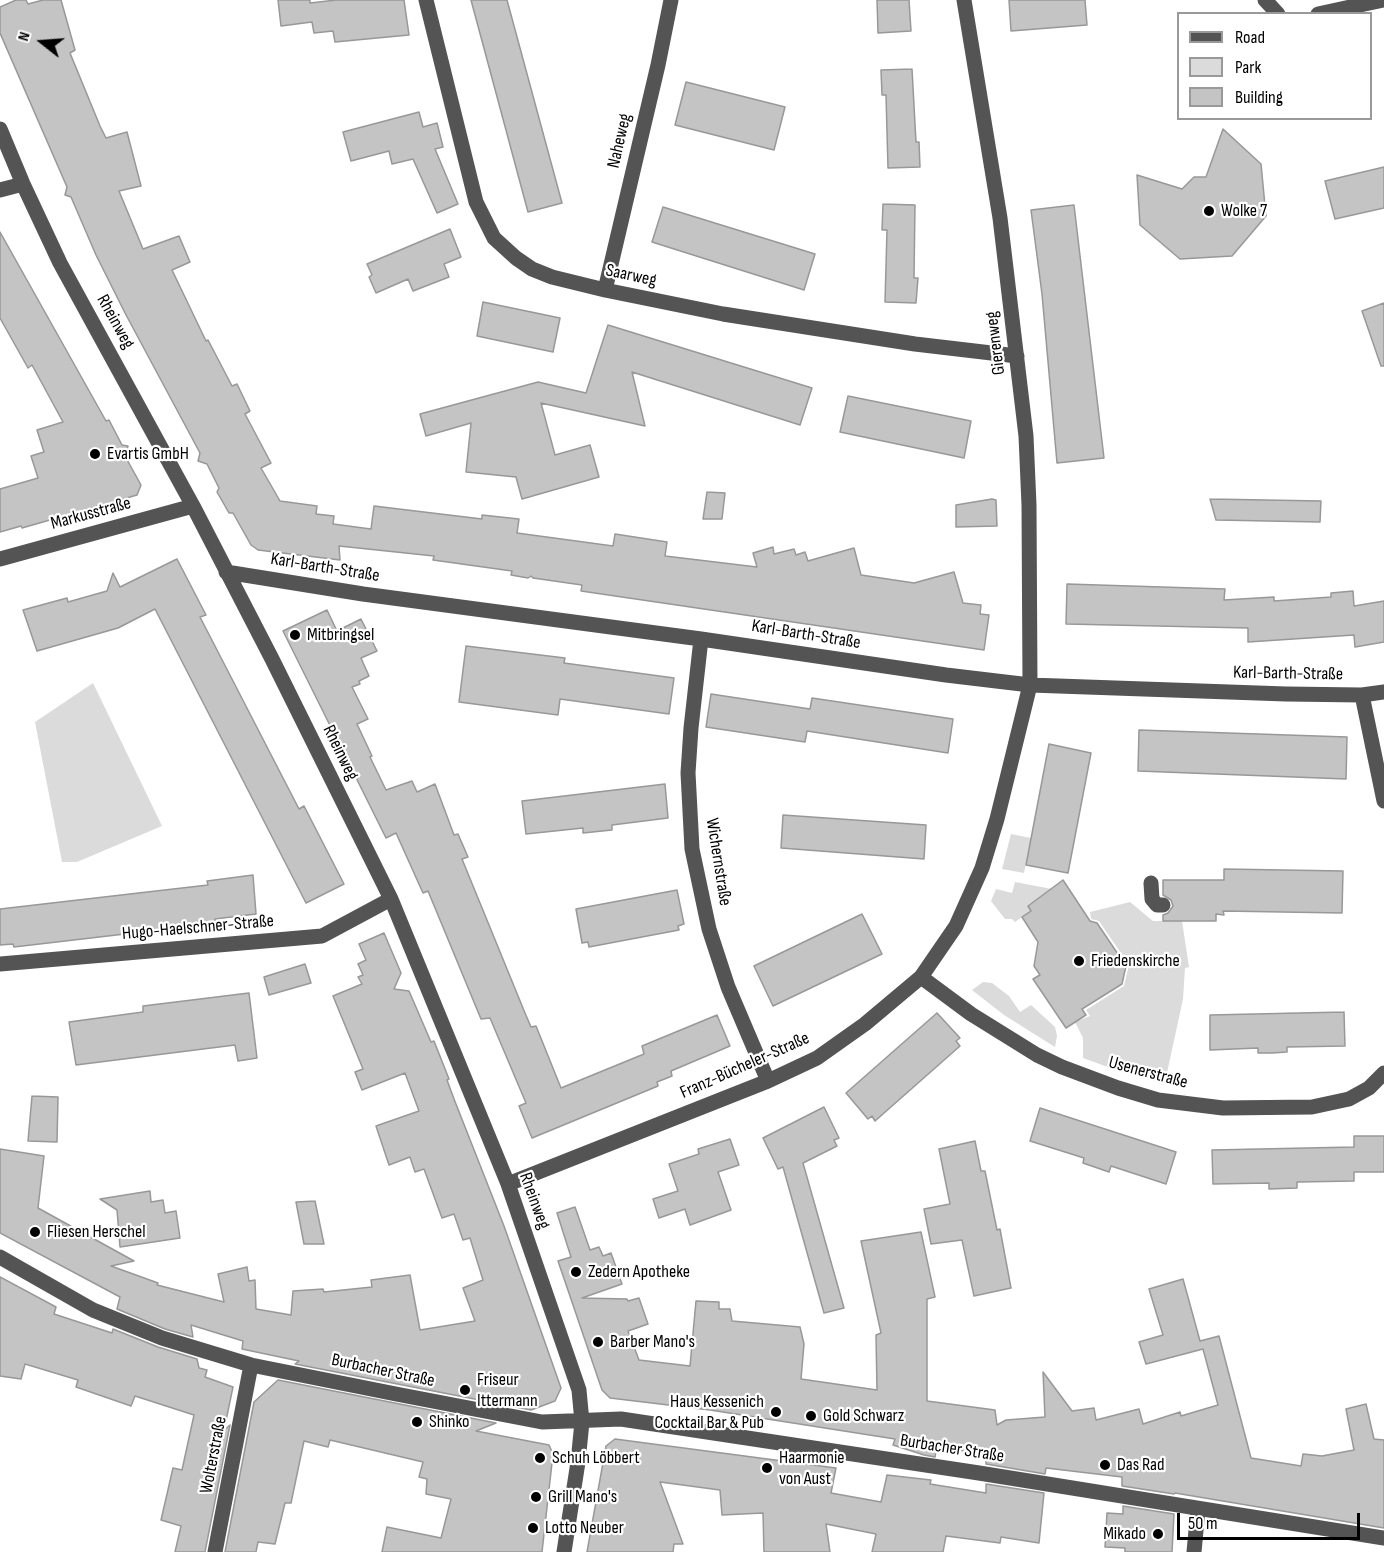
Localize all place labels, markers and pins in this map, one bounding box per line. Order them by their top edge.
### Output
place label: Wolke 7 [1221,200,1267,222]
marker: Wolke 7 [1202,204,1216,218]
place label: Evartis GmbH [107,443,189,465]
marker: Evartis GmbH [88,447,102,461]
place label: Mitbringsel [307,624,374,646]
marker: Mitbringsel [288,628,302,642]
place label: Friedenskirche [1091,950,1180,972]
marker: Friedenskirche [1072,954,1086,968]
place label: Fliesen Herschel [47,1221,146,1243]
marker: Fliesen Herschel [28,1225,42,1239]
place label: Zedern Apotheke [588,1261,690,1283]
marker: Zedern Apotheke [569,1265,583,1279]
place label: Barber Mano's [610,1331,695,1353]
marker: Barber Mano's [591,1335,605,1349]
place label: Friseur Ittermann [477,1369,538,1412]
marker: Friseur Ittermann [458,1383,472,1397]
place label: Haus Kessenich Cocktail Bar & Pub [654,1391,764,1434]
marker: Haus Kessenich Cocktail Bar & Pub [769,1405,783,1419]
place label: Gold Schwarz [823,1405,904,1427]
marker: Gold Schwarz [804,1409,818,1423]
place label: Shinko [429,1411,470,1433]
marker: Shinko [410,1415,424,1429]
place label: Schuh Löbbert [552,1447,640,1469]
place label: Haarmonie von Aust [779,1447,844,1490]
marker: Schuh Löbbert [533,1451,547,1465]
place label: Das Rad [1117,1454,1165,1476]
marker: Das Rad [1098,1458,1112,1472]
marker: Haarmonie von Aust [760,1461,774,1475]
place label: Grill Mano's [548,1486,617,1508]
marker: Grill Mano's [529,1490,543,1504]
place label: Lotto Neuber [545,1517,624,1539]
marker: Lotto Neuber [526,1521,540,1535]
place label: Mikado [1103,1523,1146,1545]
marker: Mikado [1151,1527,1165,1541]

